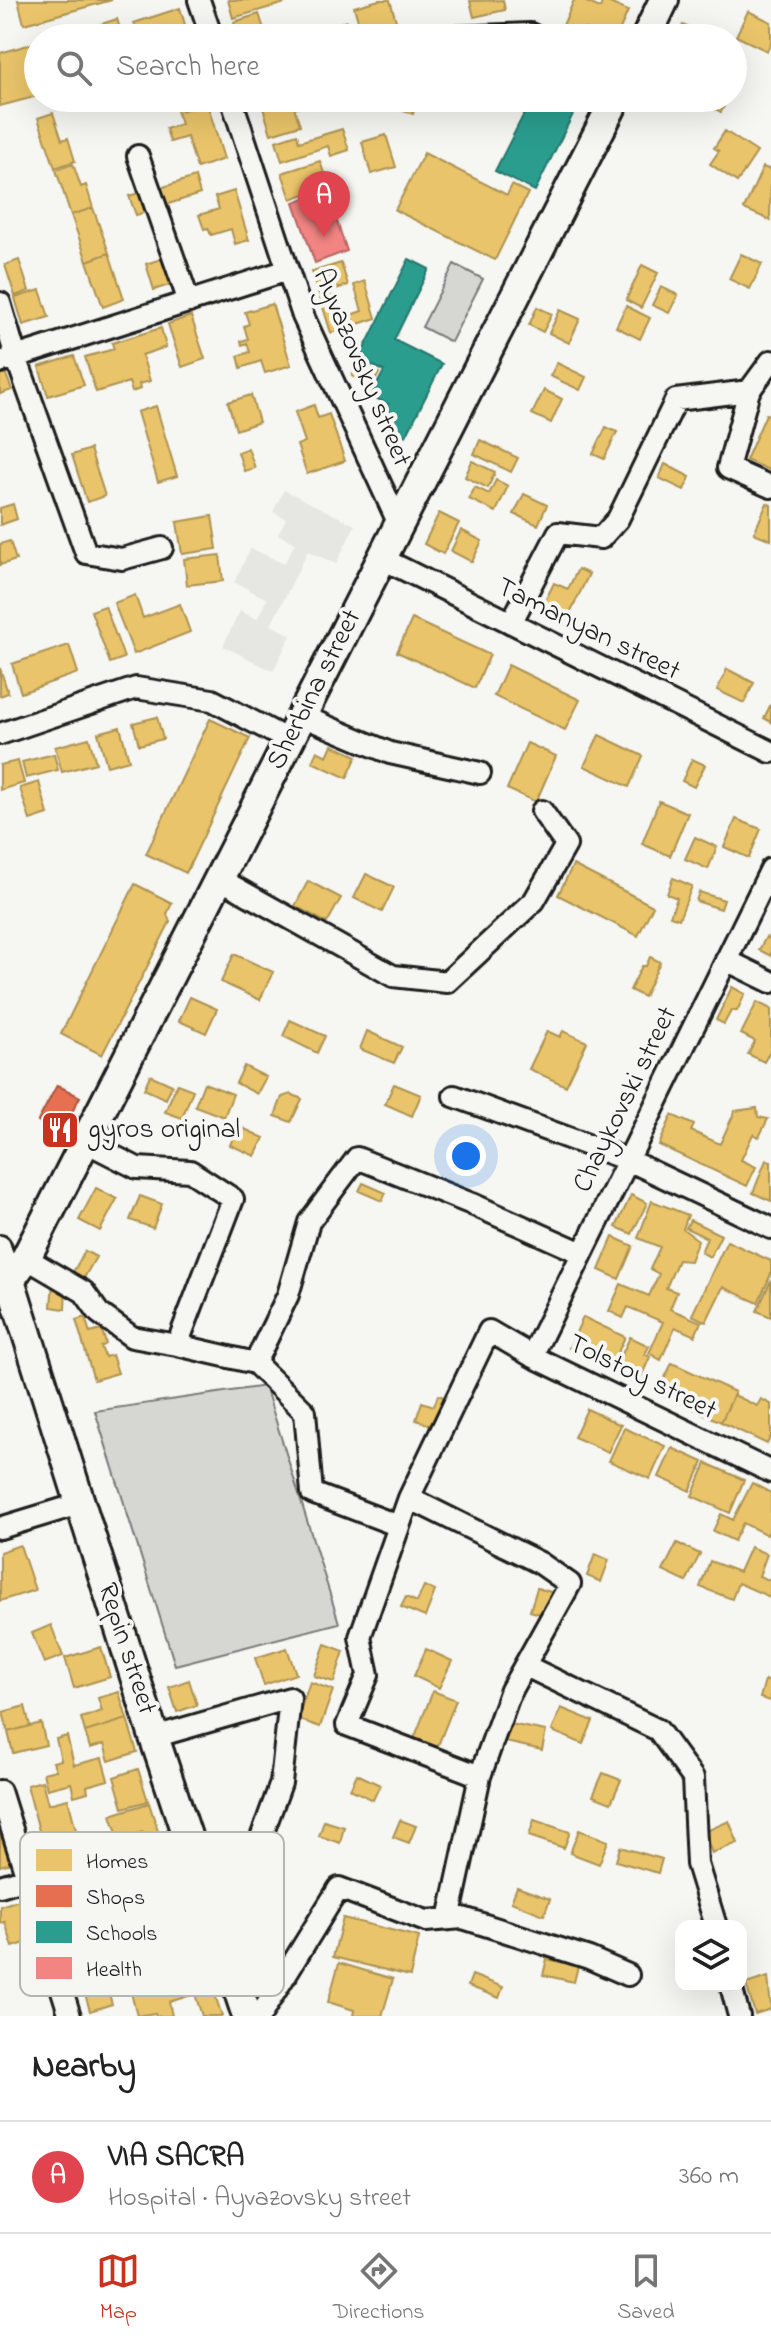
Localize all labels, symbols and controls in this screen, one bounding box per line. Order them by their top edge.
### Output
search box [24,24,747,112]
icon: search [52,46,96,90]
text: Search here [116,46,260,90]
pin: A [298,171,350,237]
street label: Ayvazovsky street [301,263,421,473]
street label: Tamanyan street [489,568,687,692]
street label: Sherbina street [257,603,373,777]
street label: Chaykovski street [563,1000,689,1200]
restaurant icon: gyros original [39,1109,81,1151]
place label: gyros original [87,1110,240,1151]
your location [446,1136,486,1176]
street label: Tolstoy street [561,1324,723,1432]
street label: Repin street [85,1578,167,1720]
legend [20,1832,284,1996]
text: Homes [86,1847,148,1879]
text: Shops [86,1883,145,1915]
text: Schools [86,1919,157,1951]
map controls [675,1920,747,1992]
button: layers [675,1920,747,1992]
text: Health [86,1955,142,1987]
text: Nearby [32,2043,136,2093]
text: VIA SACRA [108,2136,244,2180]
text: A [50,2158,66,2196]
text: 360 m [679,2158,739,2196]
text: Hospital · Ayvazovsky street [108,2180,411,2218]
tab: Map [96,2249,140,2329]
tab: Directions [333,2249,424,2329]
tab: Saved [617,2249,675,2329]

